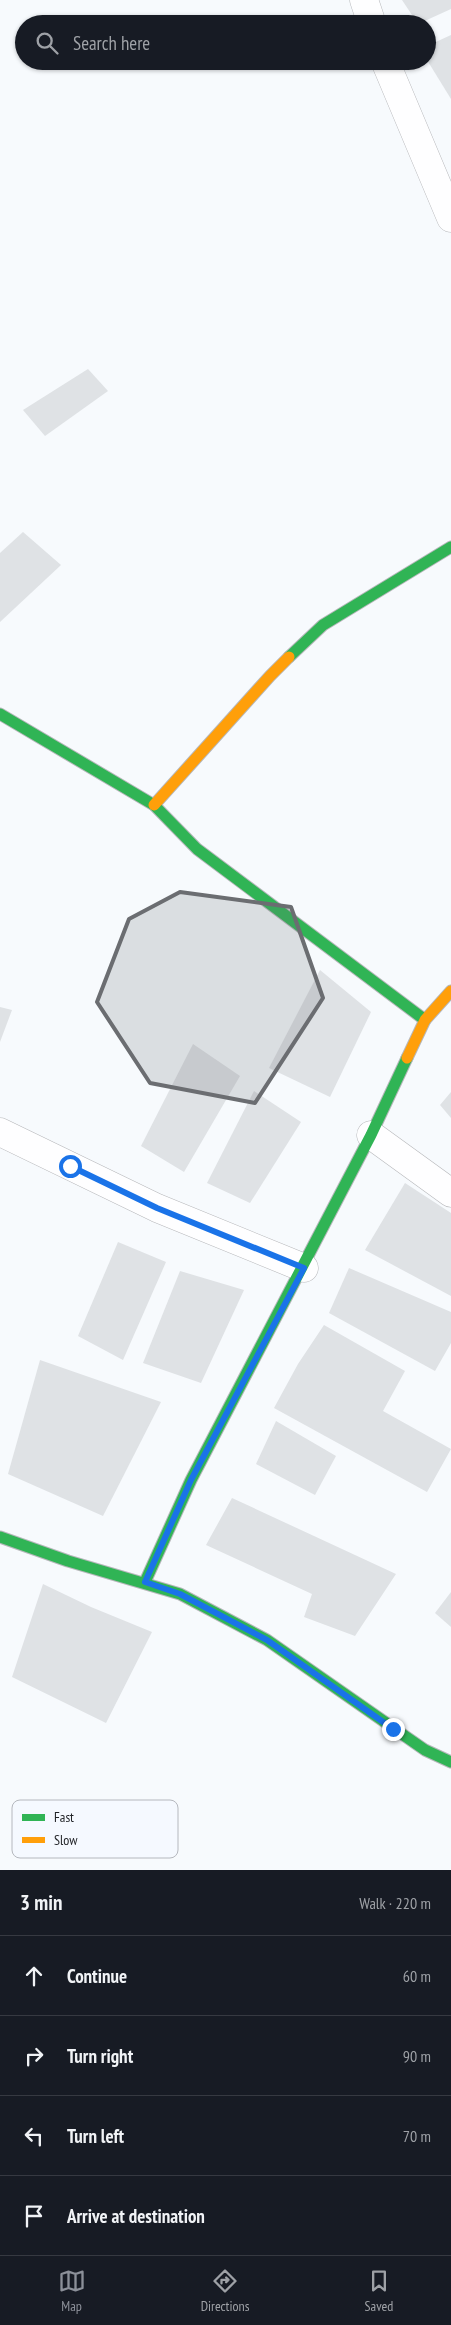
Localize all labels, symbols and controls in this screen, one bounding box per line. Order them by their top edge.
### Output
search box [15,15,436,70]
icon: search [33,29,61,57]
text: Search here [73,31,150,55]
route start [59,1155,82,1178]
route end [382,1718,405,1741]
legend [12,1800,178,1858]
text: Fast [54,1808,74,1826]
text: Slow [54,1831,78,1849]
text: 3 min [20,1889,62,1916]
text: Walk · 220 m [359,1893,431,1913]
icon: ahead [20,1962,48,1990]
text: Continue [67,1964,127,1988]
text: 60 m [403,1966,431,1986]
icon: right [20,2042,48,2070]
text: Turn right [67,2044,133,2068]
text: 90 m [403,2046,431,2066]
icon: left [20,2122,48,2150]
text: Turn left [67,2124,124,2148]
text: 70 m [403,2126,431,2146]
icon: arrive [20,2202,48,2230]
text: Arrive at destination [67,2204,205,2228]
tab: Map [58,2267,86,2315]
tab: Directions [201,2267,249,2315]
tab: Saved [365,2267,393,2315]

